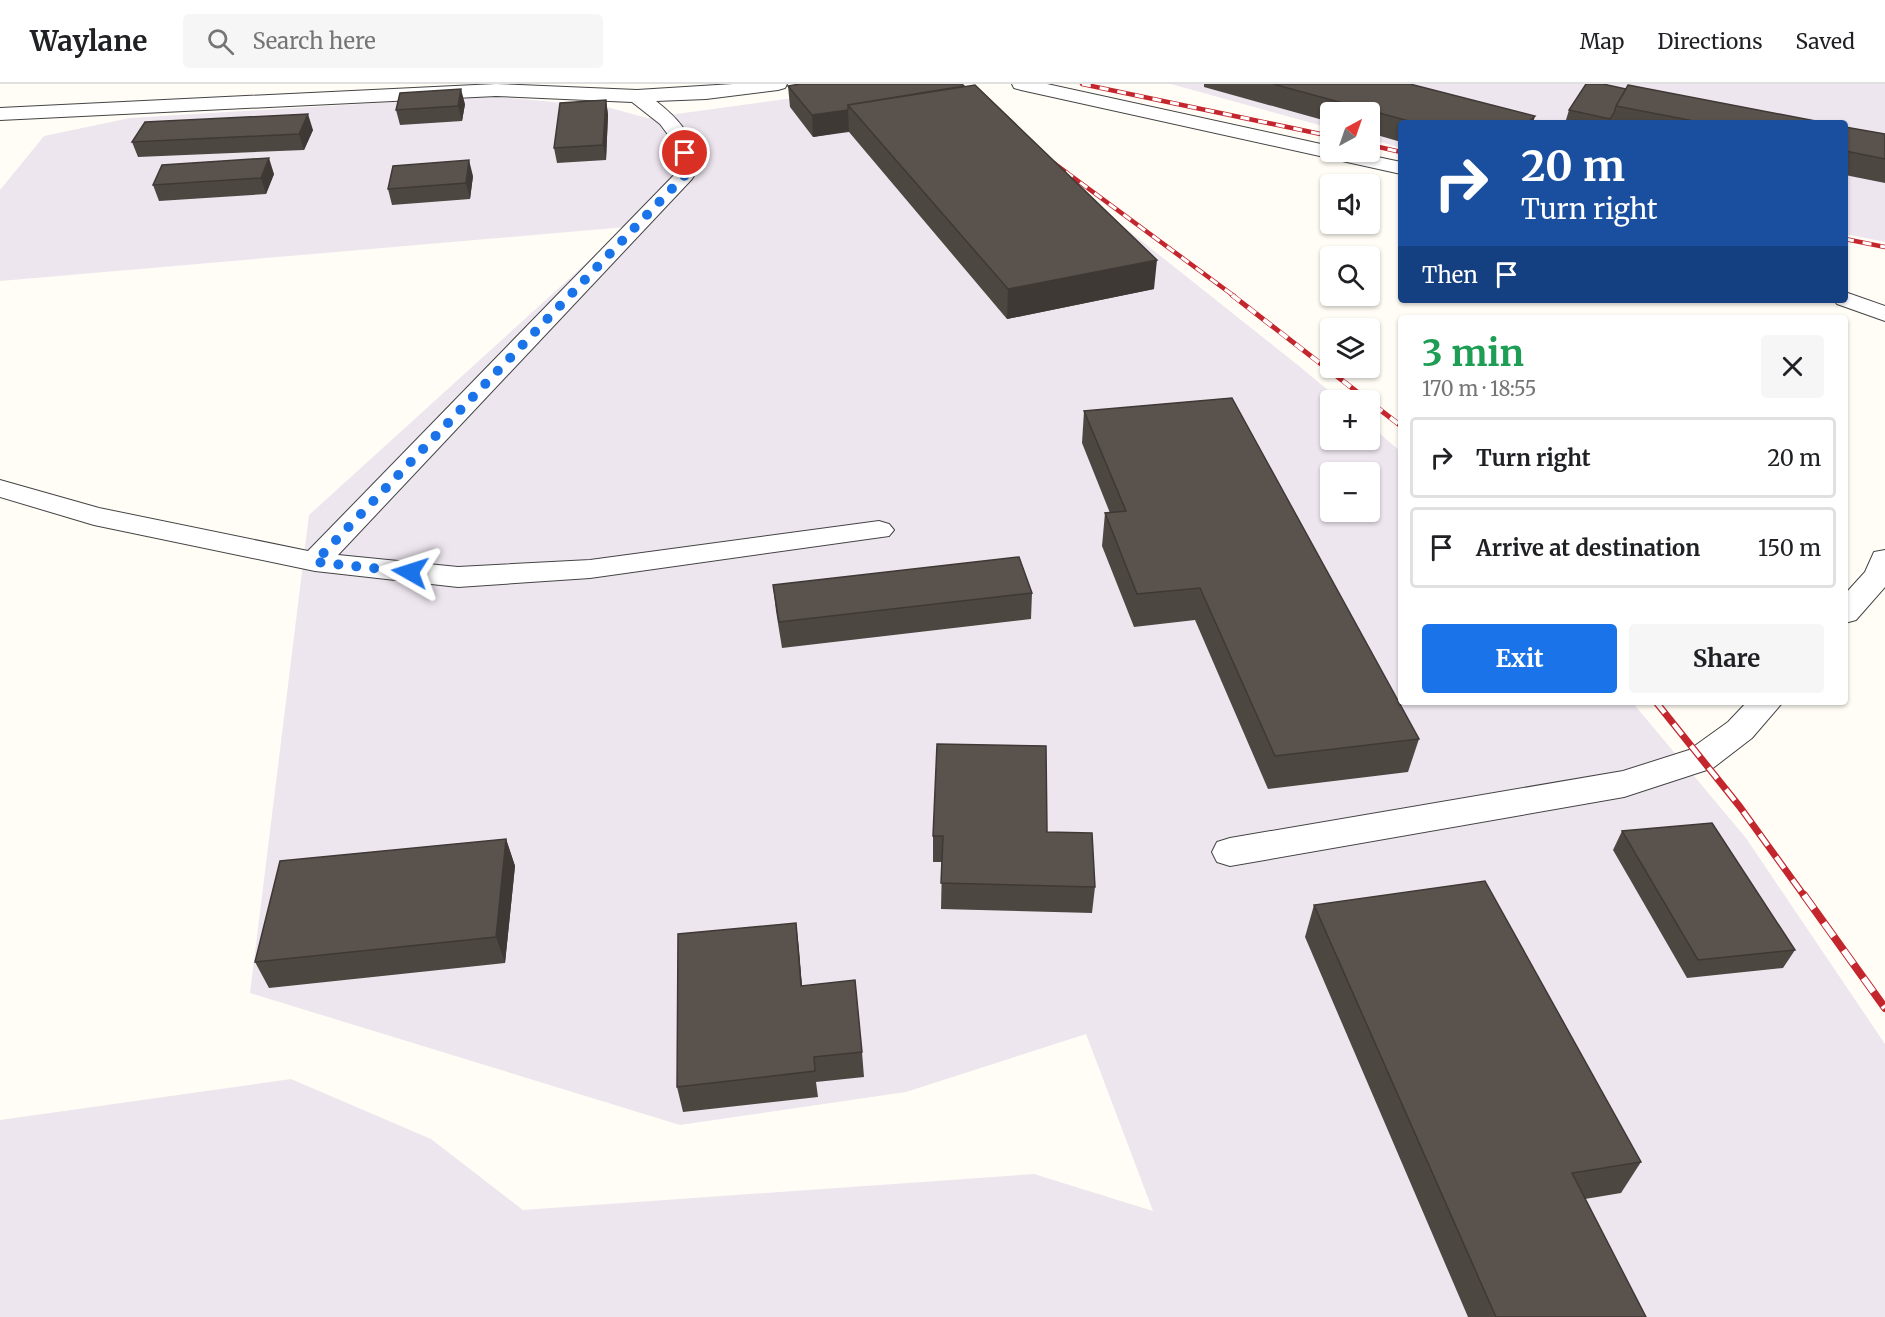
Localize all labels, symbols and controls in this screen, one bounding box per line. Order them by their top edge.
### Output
search box [183,14,603,68]
text: Waylane [30,23,147,59]
icon: search [204,25,237,58]
text: Search here [252,27,376,55]
text: Map [1580,28,1624,55]
text: Directions [1657,28,1762,55]
text: Saved [1795,28,1855,55]
north arrow [1320,102,1380,162]
map controls [1320,102,1380,522]
pin [659,127,710,178]
icon: arrive [668,136,701,169]
text: 20 m [1521,140,1625,192]
icon: right [1422,144,1500,222]
button: sound [1320,174,1380,234]
text: Turn right [1521,192,1658,226]
button: search [1320,246,1380,306]
icon: arrive [1490,258,1523,291]
text: Then [1422,261,1478,289]
button: layers [1320,318,1380,378]
text: 3 min [1422,331,1524,376]
button: close [1761,335,1824,398]
text: 170 m · 18:55 [1422,376,1536,401]
button: + [1320,390,1380,450]
icon: right [1425,441,1458,474]
text: Turn right [1476,444,1590,472]
text: 20 m [1767,444,1821,472]
button: − [1320,462,1380,522]
icon: arrive [1425,531,1458,564]
text: Arrive at destination [1476,534,1700,562]
text: 150 m [1758,534,1821,562]
position arrow [378,540,442,604]
button: Exit [1422,624,1617,693]
button: Share [1629,624,1824,693]

